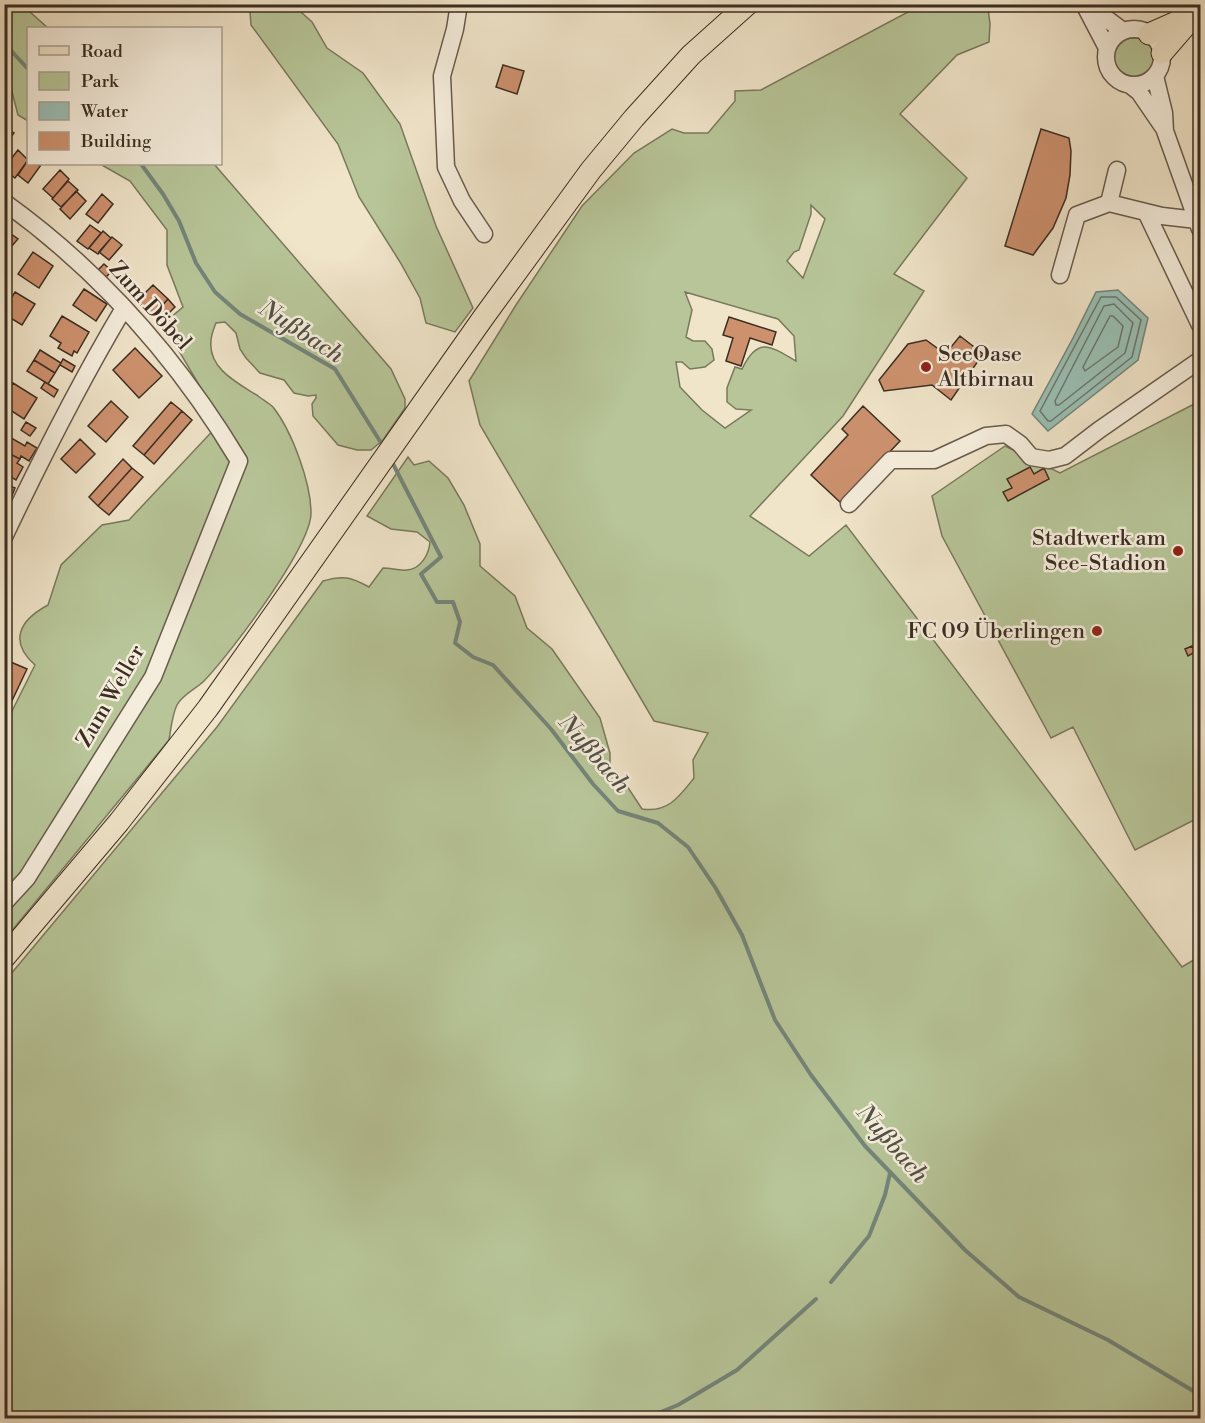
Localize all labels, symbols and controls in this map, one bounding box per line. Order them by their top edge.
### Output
legend [27,27,222,165]
text: Road [81,40,124,63]
text: Park [81,70,120,93]
text: Water [80,100,129,123]
text: Building [80,130,152,153]
street label: Zum Döbel [103,256,197,356]
water label: Nußbach [252,293,350,371]
place label: SeeOase Altbirnau [937,341,1035,393]
marker: SeeOase Altbirnau [919,360,933,374]
place label: Stadtwerk am See-Stadion [1032,525,1166,577]
marker: Stadtwerk am See-Stadion [1171,544,1185,558]
place label: FC 09 Überlingen [907,617,1085,645]
marker: FC 09 Überlingen [1090,624,1104,638]
street label: Zum Weller [71,640,151,752]
water label: Nußbach [551,708,637,800]
water label: Nußbach [849,1098,935,1190]

